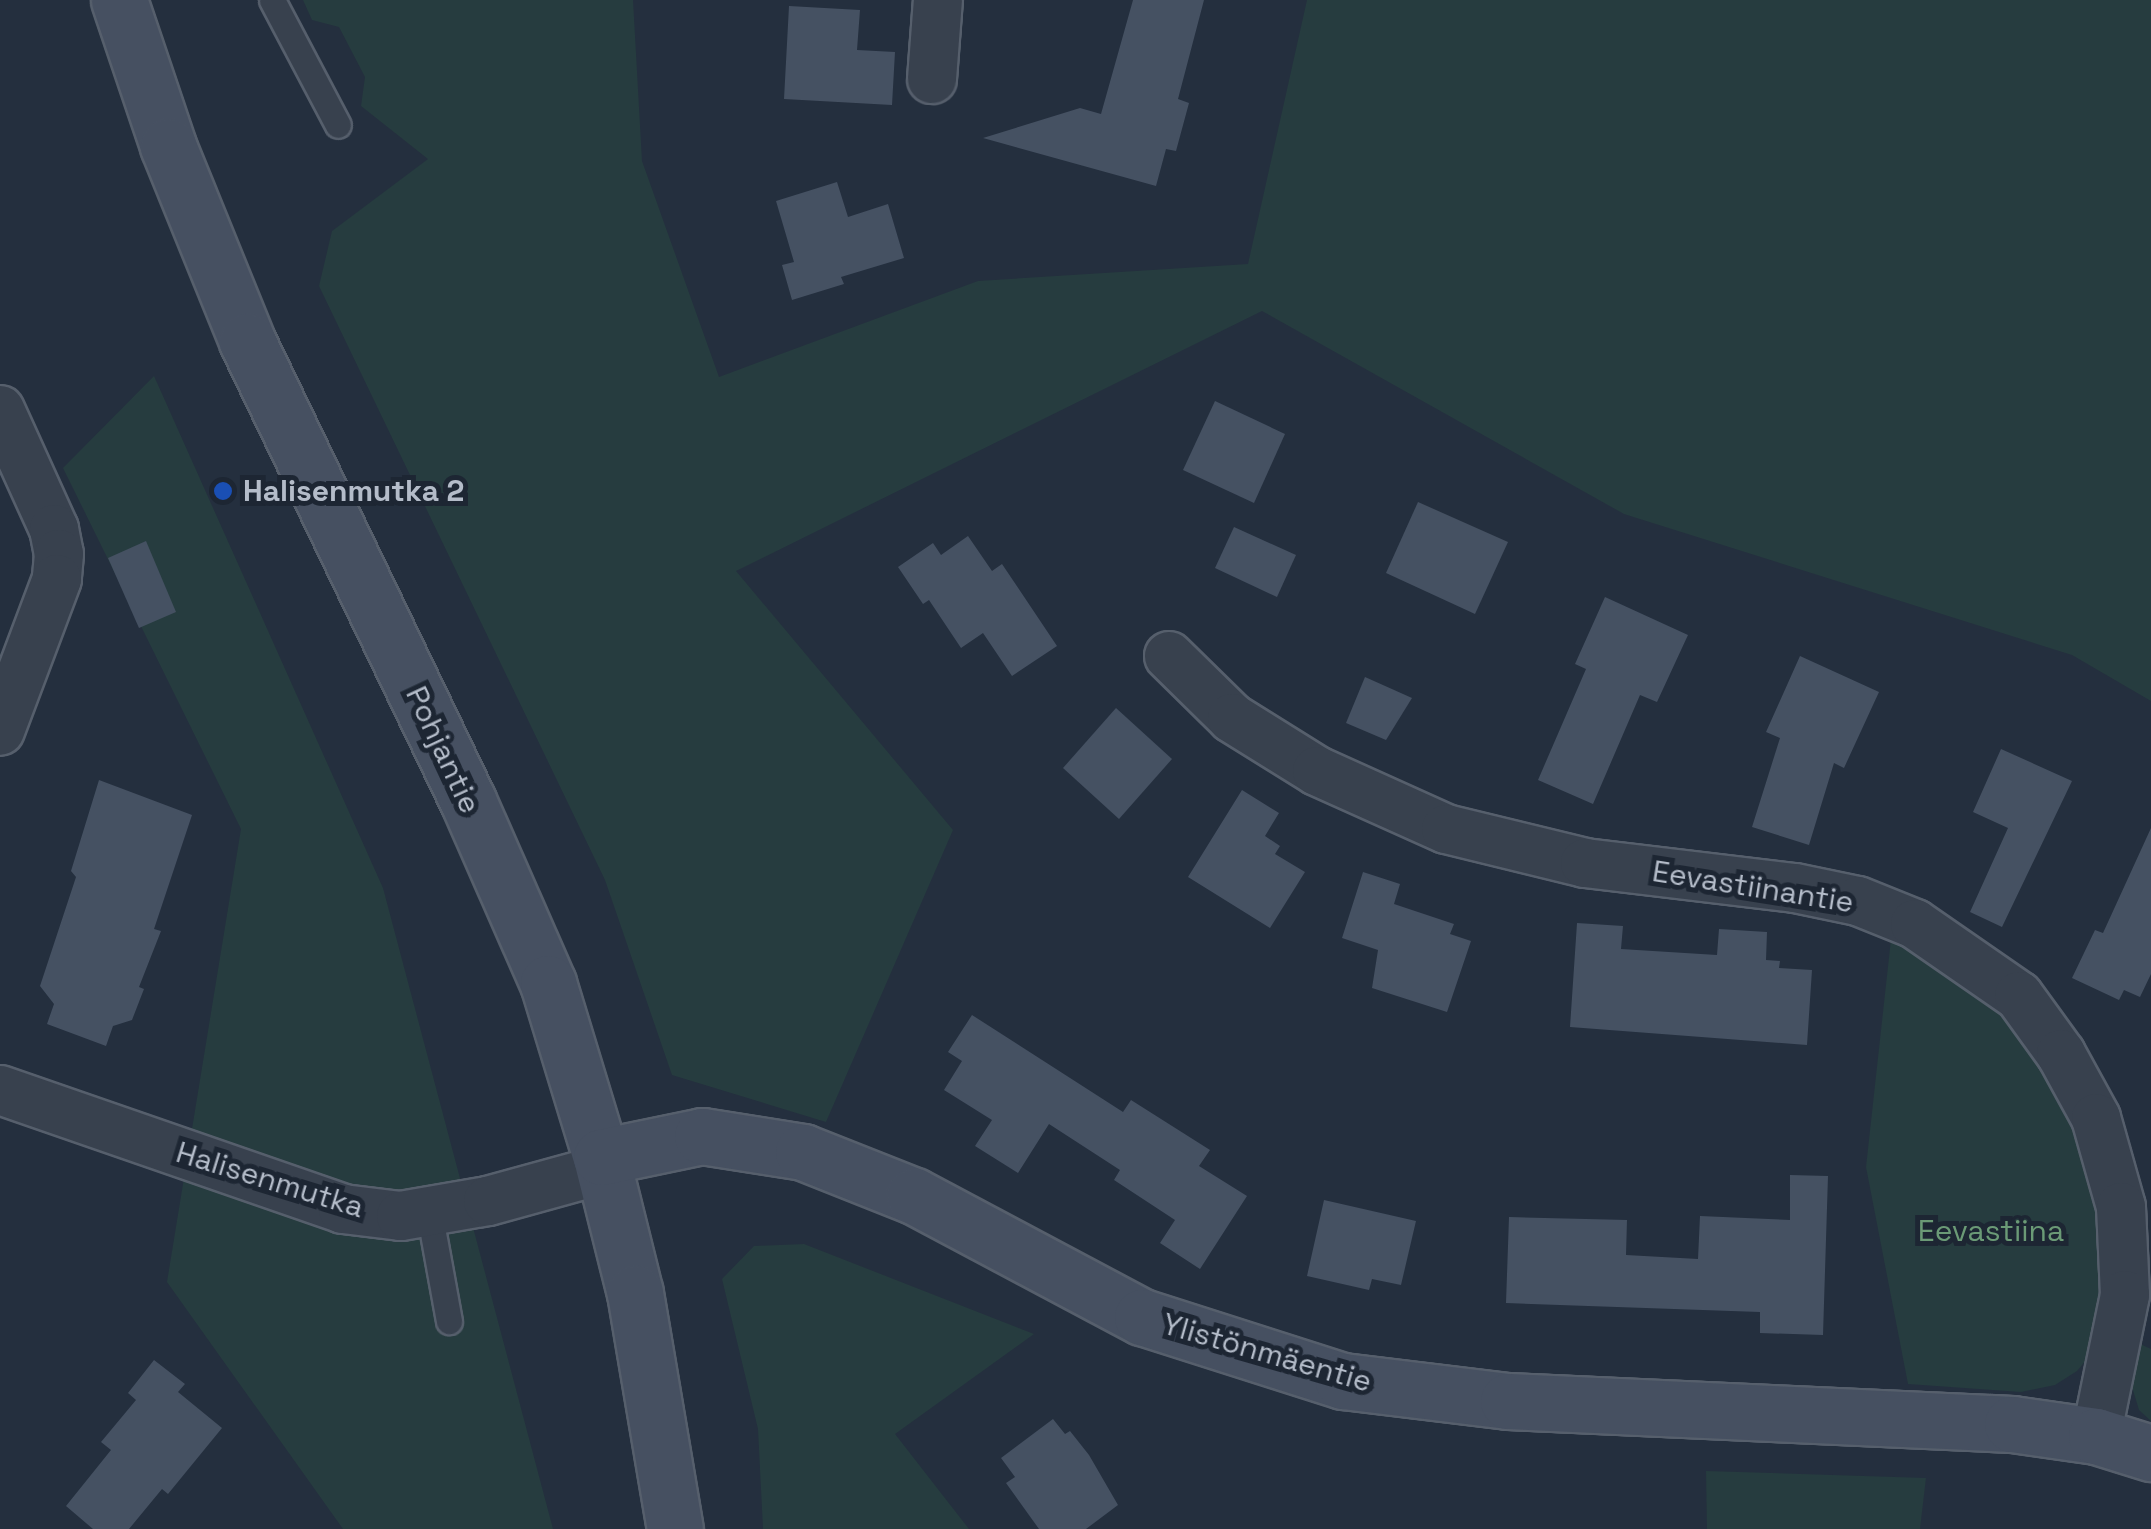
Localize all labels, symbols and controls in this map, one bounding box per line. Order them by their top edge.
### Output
place label: Halisenmutka 2 [243,473,464,509]
marker: Halisenmutka 2 [212,480,234,502]
street label: Pohjantie [398,681,488,819]
street label: Eevastiinantie [1650,853,1856,921]
street label: Halisenmutka [172,1134,368,1226]
park label: Eevastiina [1918,1213,2064,1249]
street label: Ylistönmäentie [1158,1306,1376,1400]

